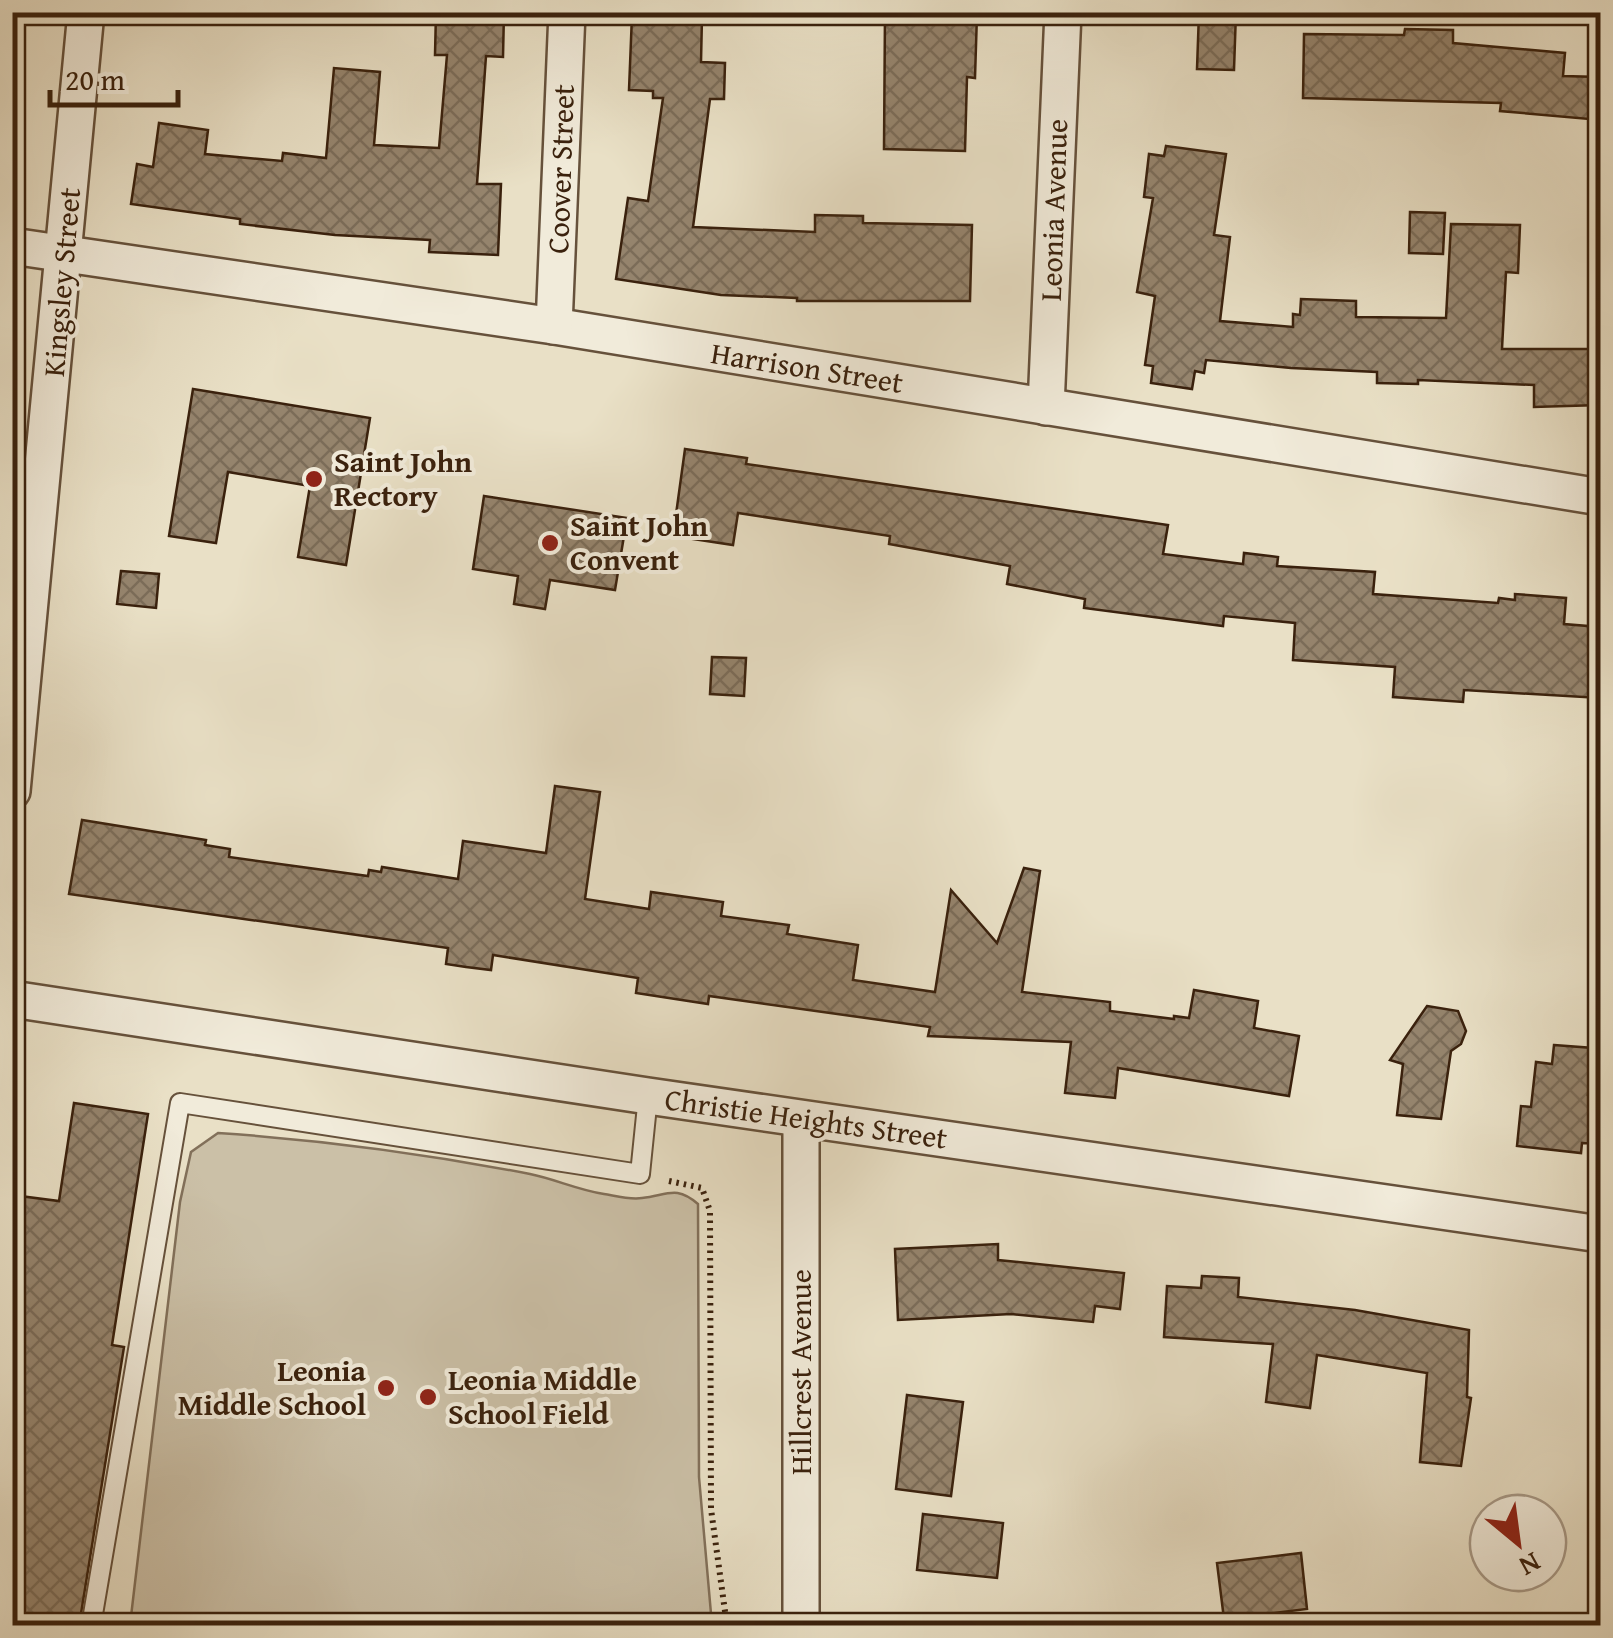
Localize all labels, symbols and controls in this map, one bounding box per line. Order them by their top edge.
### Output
scale bar [50,45,178,107]
text: 20 m [65,57,125,101]
street label: Coover Street [535,83,585,254]
street label: Leonia Avenue [1028,118,1078,302]
street label: Kingsley Street [31,185,91,378]
street label: Harrison Street [708,330,907,404]
place label: Saint John Rectory [334,439,472,517]
marker: Saint John Rectory [303,468,325,490]
place label: Saint John Convent [570,503,708,581]
marker: Saint John Convent [539,532,561,554]
street label: Christie Heights Street [662,1076,951,1160]
street label: Hillcrest Avenue [778,1269,822,1475]
place label: Leonia Middle School [178,1348,367,1426]
place label: Leonia Middle School Field [448,1357,637,1435]
marker: Leonia Middle School [375,1377,397,1399]
marker: Leonia Middle School Field [417,1386,439,1408]
north arrow [1468,1493,1568,1593]
text: N [1512,1543,1548,1588]

